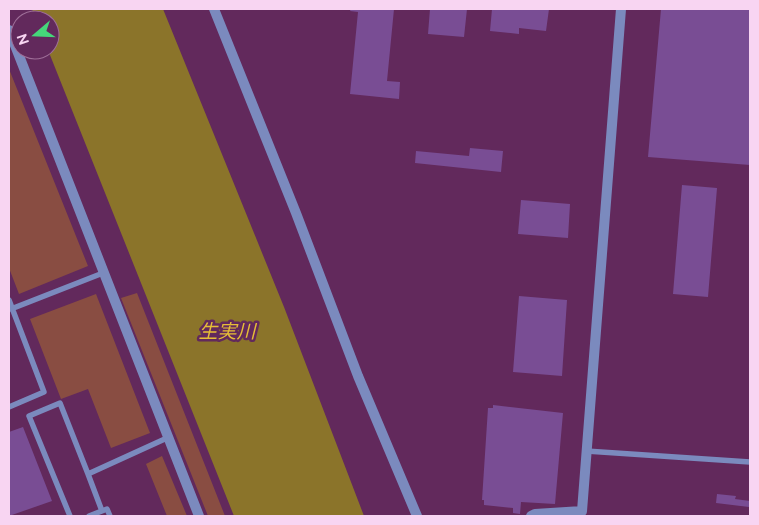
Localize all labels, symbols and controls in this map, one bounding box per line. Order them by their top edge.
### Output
north arrow [10,10,60,60]
text: N [13,32,32,47]
water label: 生実川 [198,320,257,342]

